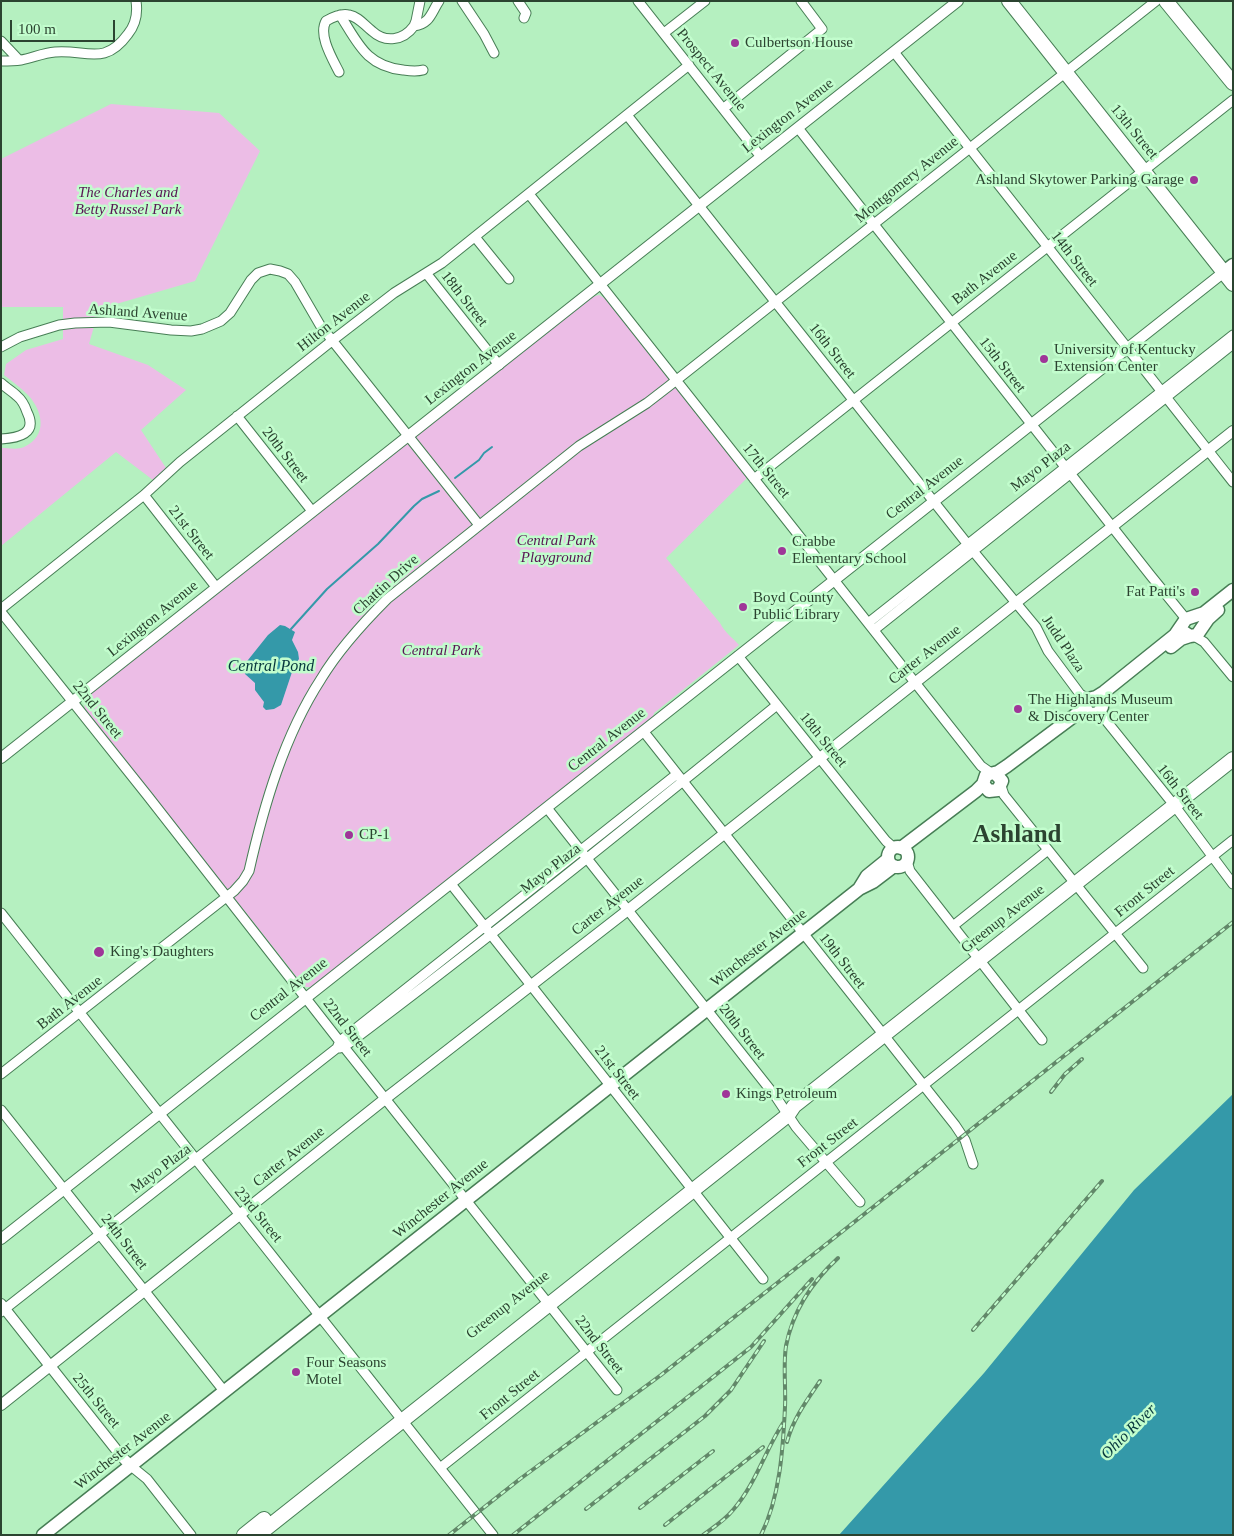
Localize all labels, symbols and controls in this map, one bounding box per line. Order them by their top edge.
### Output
scale bar [12,10,118,42]
text: 100 m [18,21,56,37]
street label: Prospect Avenue [672,25,750,115]
place label: Culbertson House [745,34,853,52]
marker: Culbertson House [729,37,741,49]
street label: Lexington Avenue [739,75,837,157]
street label: 13th Street [1106,101,1162,163]
street label: Montgomery Avenue [852,133,962,227]
place label: Ashland Skytower Parking Garage [975,171,1184,189]
marker: Ashland Skytower Parking Garage [1188,174,1200,186]
park label: The Charles and Betty Russel Park [75,184,181,219]
street label: 14th Street [1047,228,1101,290]
street label: Bath Avenue [949,247,1021,309]
street label: 18th Street [437,268,491,330]
street label: Hilton Avenue [294,288,374,356]
street label: Ashland Avenue [88,301,188,325]
street label: 16th Street [805,320,859,382]
street label: Lexington Avenue [422,327,520,409]
street label: 15th Street [975,334,1029,396]
place label: University of Kentucky Extension Center [1054,341,1196,376]
marker: University of Kentucky Extension Center [1038,353,1050,365]
street label: 20th Street [258,424,312,486]
street label: Mayo Plaza [1007,438,1075,496]
street label: 17th Street [738,440,794,502]
street label: Central Avenue [883,452,967,524]
street label: 21st Street [164,502,218,564]
park label: Central Park Playground [517,532,595,567]
place label: Crabbe Elementary School [792,533,907,568]
marker: Crabbe Elementary School [776,545,788,557]
street label: Chattin Drive [349,551,423,619]
street label: Lexington Avenue [104,577,202,661]
place label: Fat Patti's [1126,583,1185,601]
marker: Fat Patti's [1189,586,1201,598]
place label: Boyd County Public Library [753,589,840,624]
marker: Boyd County Public Library [737,601,749,613]
street label: Judd Plaza [1037,612,1089,676]
street label: Carter Avenue [885,621,965,689]
park label: Central Park [402,642,480,660]
water label: Central Pond [228,657,314,677]
street label: 22nd Street [68,678,126,742]
place label: The Highlands Museum & Discovery Center [1028,691,1173,726]
marker: The Highlands Museum & Discovery Center [1012,703,1024,715]
street label: Central Avenue [565,704,649,776]
street label: 18th Street [795,709,851,771]
street label: 16th Street [1153,761,1207,823]
district label: Ashland [973,821,1061,851]
place label: CP-1 [359,826,390,844]
marker: CP-1 [343,829,355,841]
street label: Mayo Plaza [517,840,585,898]
street label: Front Street [1112,863,1178,921]
street label: Carter Avenue [568,872,648,940]
street label: Greenup Avenue [958,881,1048,957]
street label: Winchester Avenue [707,905,811,991]
street label: 19th Street [815,930,869,992]
place label: King's Daughters [110,943,214,961]
marker: King's Daughters [92,945,106,959]
street label: Central Avenue [247,954,331,1026]
street label: Bath Avenue [34,972,106,1034]
street label: 22nd Street [319,995,375,1061]
street label: 20th Street [715,1001,769,1063]
street label: 21st Street [590,1042,644,1104]
place label: Kings Petroleum [736,1085,837,1103]
marker: Kings Petroleum [720,1088,732,1100]
street label: Front Street [794,1114,862,1172]
street label: Carter Avenue [250,1123,328,1191]
street label: Mayo Plaza [127,1140,195,1198]
street label: Winchester Avenue [390,1155,492,1243]
street label: 23rd Street [230,1184,286,1246]
street label: 24th Street [97,1211,151,1273]
street label: Greenup Avenue [463,1267,553,1343]
street label: 22nd Street [571,1312,627,1378]
place label: Four Seasons Motel [306,1354,386,1389]
marker: Four Seasons Motel [290,1366,302,1378]
street label: Front Street [477,1366,543,1424]
street label: 25th Street [68,1370,124,1432]
water label: Ohio River [1097,1400,1161,1464]
street label: Winchester Avenue [71,1408,175,1494]

